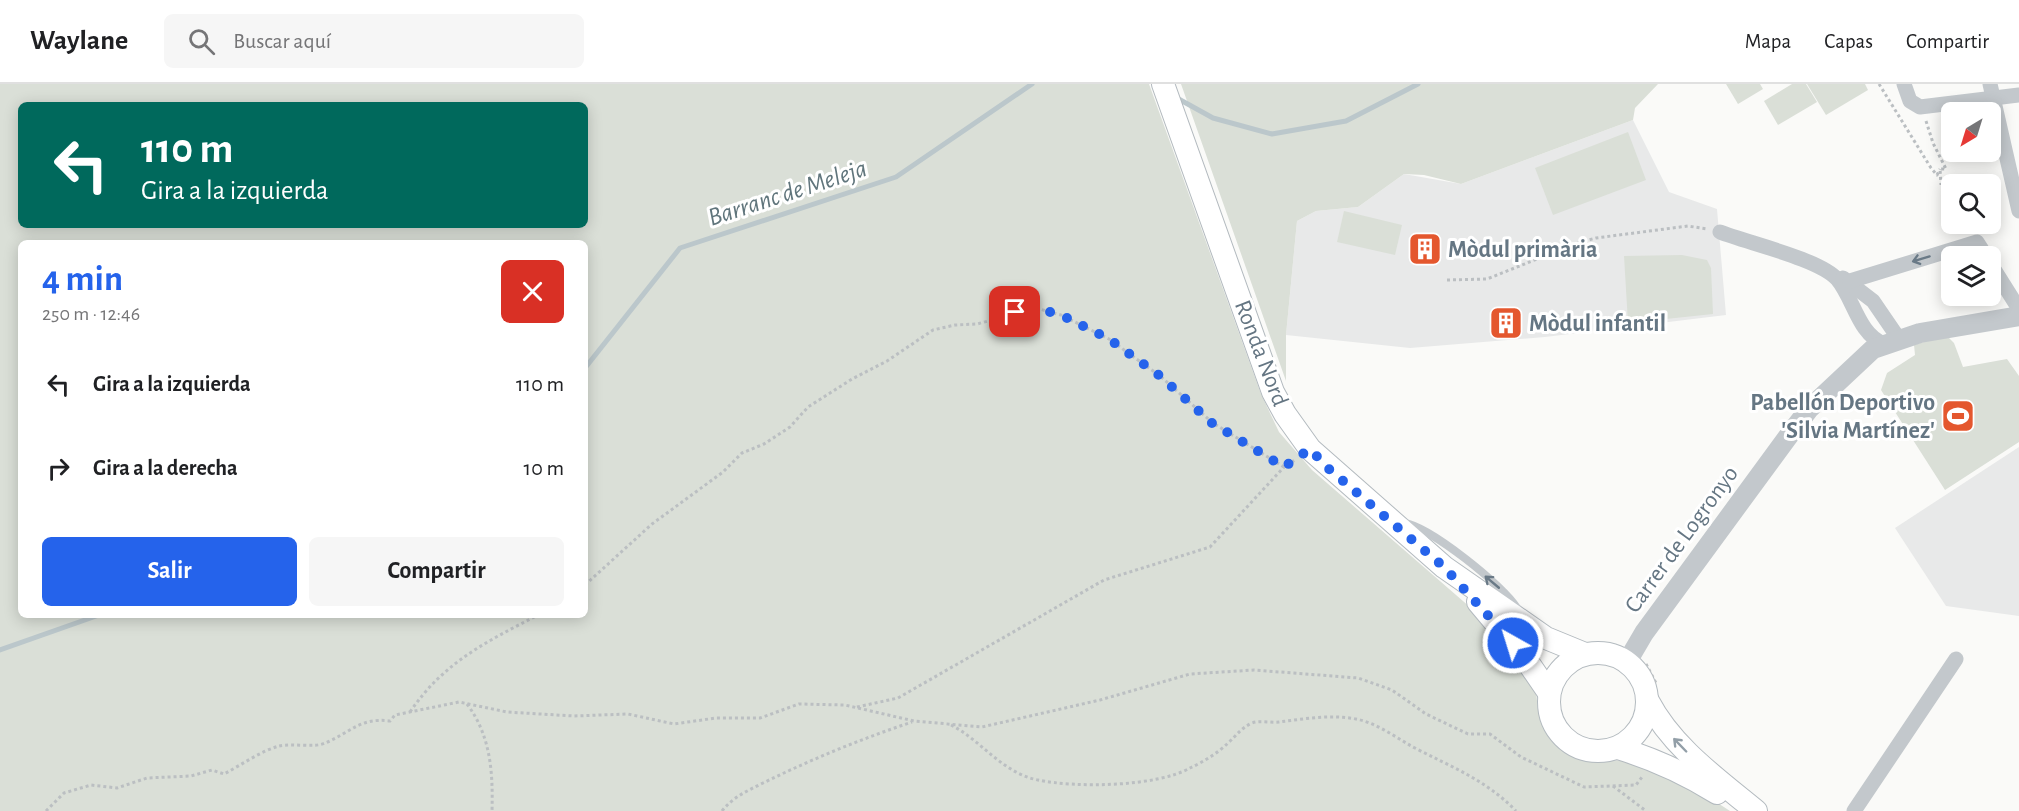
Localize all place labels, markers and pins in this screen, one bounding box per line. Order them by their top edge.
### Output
building icon: Mòdul primària [1407,231,1443,267]
place label: Mòdul primària [1448,238,1598,262]
pin [989,286,1040,337]
building icon: Mòdul infantil [1488,305,1524,341]
place label: Mòdul infantil [1529,312,1666,336]
place label: Pabellón Deportivo 'Silvia Martínez' [1750,391,1935,443]
sports icon: Pabellón Deportivo 'Silvia Martínez' [1940,398,1976,434]

